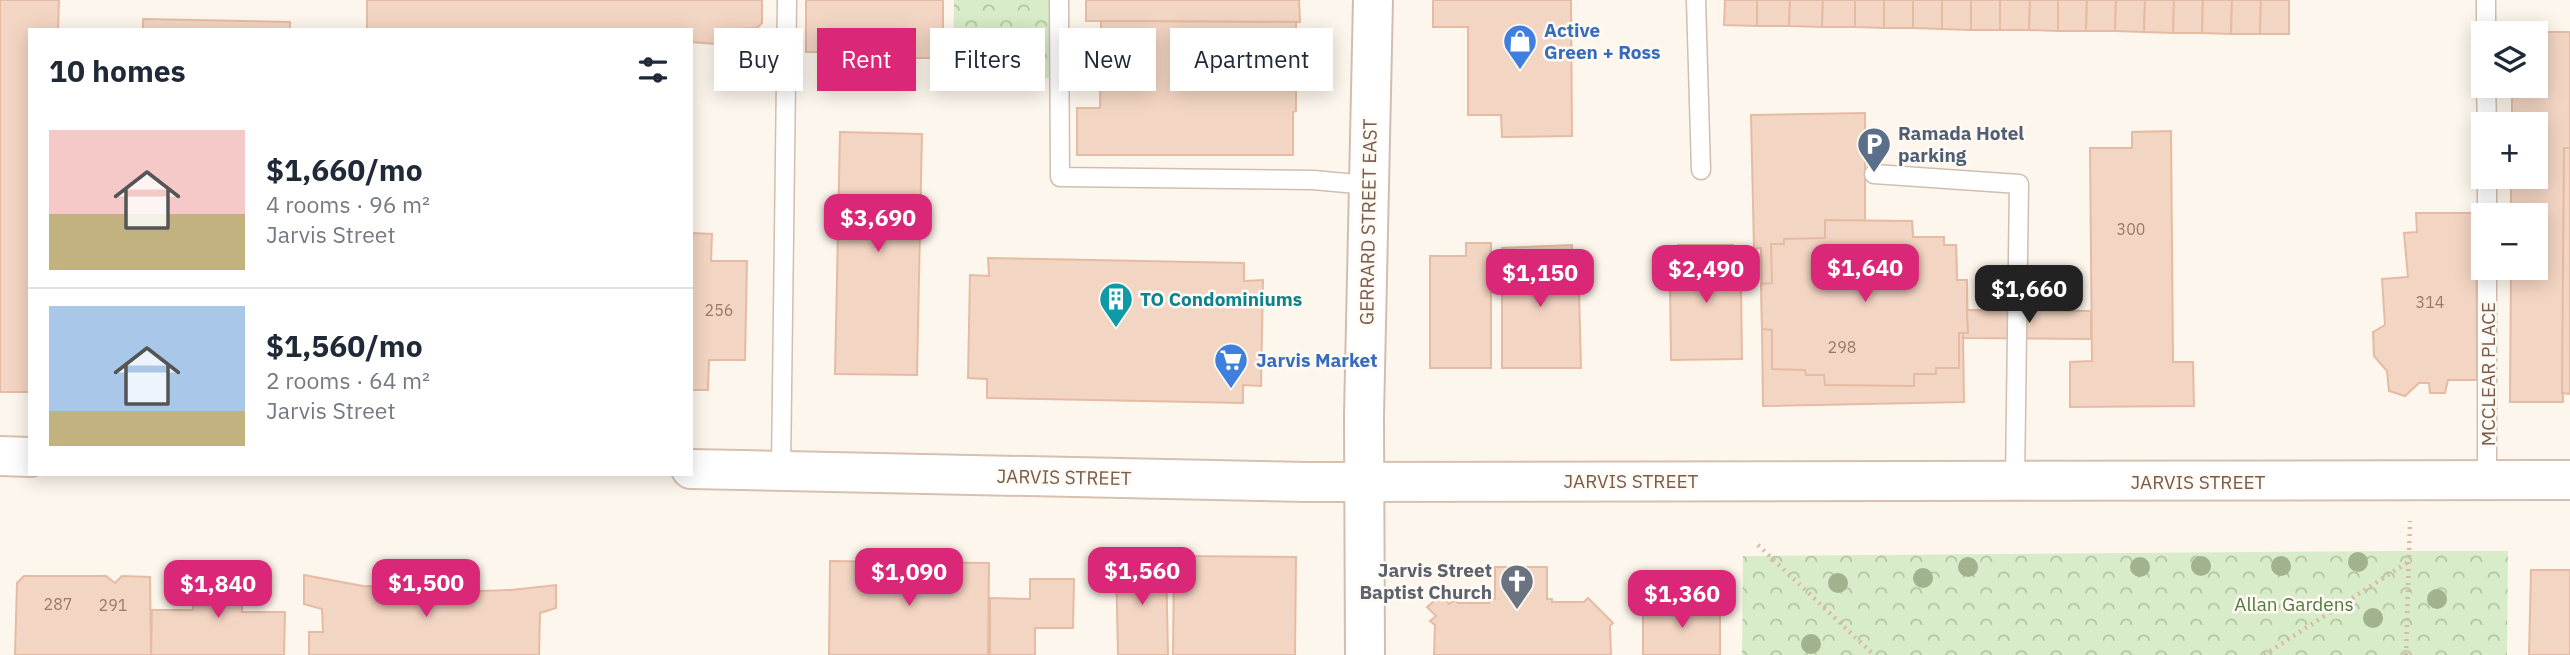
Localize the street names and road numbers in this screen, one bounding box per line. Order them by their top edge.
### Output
street label: GERRARD STREET EAST [1354,118,1382,325]
street label: MCCLEAR PLACE [2476,302,2500,446]
street label: JARVIS STREET [996,464,1132,490]
street label: JARVIS STREET [1564,469,1699,493]
street label: JARVIS STREET [2131,470,2266,494]

